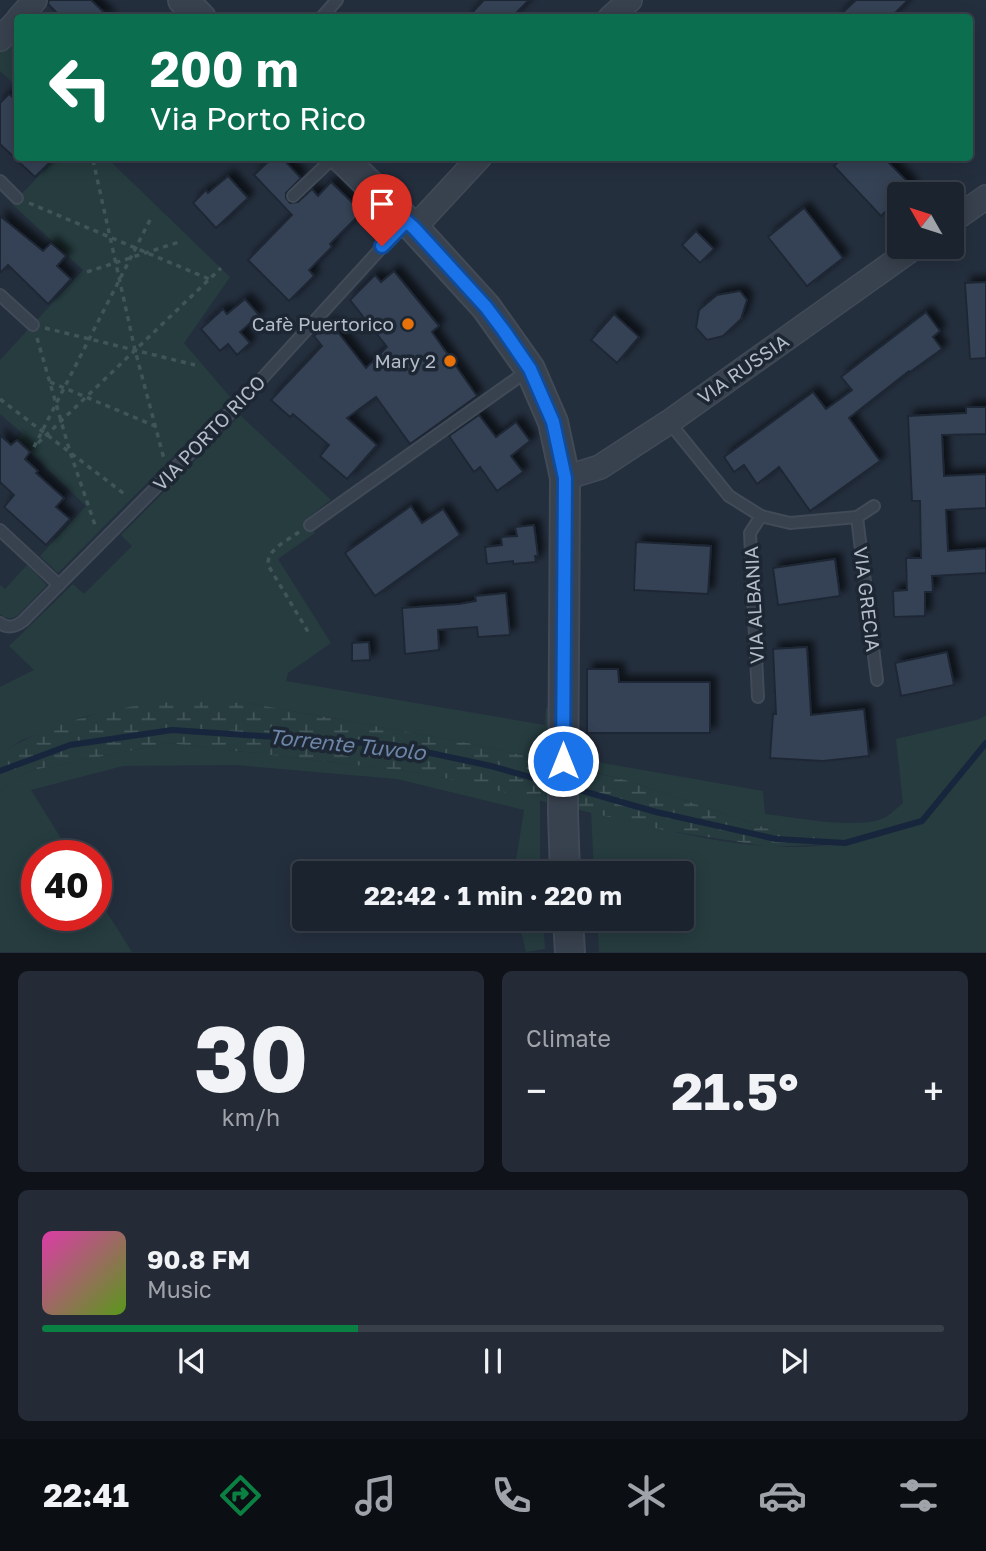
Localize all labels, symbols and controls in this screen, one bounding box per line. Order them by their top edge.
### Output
text: 200 m [150,39,299,98]
icon: left [35,42,126,133]
text: Via Porto Rico [150,99,366,137]
pin [352,174,412,246]
north arrow [887,182,964,259]
map controls [887,182,964,259]
icon: arrive [363,185,401,223]
place label: Cafè Puertorico [252,312,394,335]
marker: Cafè Puertorico [400,316,416,332]
street label: VIA RUSSIA [693,329,793,408]
place label: Mary 2 [375,349,436,372]
marker: Mary 2 [442,353,458,369]
street label: VIA PORTO RICO [148,370,270,495]
street label: VIA ALBANIA [739,545,768,665]
street label: VIA GRECIA [850,545,885,653]
water label: Torrente Tuvolo [267,723,428,765]
position arrow [526,724,600,798]
speed limit sign: 40 [21,840,112,931]
text: 22:42 · 1 min · 220 m [364,880,622,911]
text: 30 [194,1003,308,1112]
text: Climate [526,1024,611,1052]
text: 21.5° [671,1059,799,1121]
text: − [526,1068,547,1113]
text: + [923,1068,944,1113]
text: km/h [222,1103,280,1131]
text: 90.8 FM [147,1244,250,1275]
text: Music [147,1275,212,1303]
icon: previous [173,1342,211,1380]
icon: pause [474,1342,512,1380]
icon: next [775,1342,813,1380]
icon: directions [216,1471,265,1520]
icon: music [351,1471,400,1520]
icon: phone [487,1471,536,1520]
icon: climate [622,1471,671,1520]
icon: car [758,1471,807,1520]
icon: filters [894,1471,943,1520]
text: 22:41 [43,1476,129,1514]

